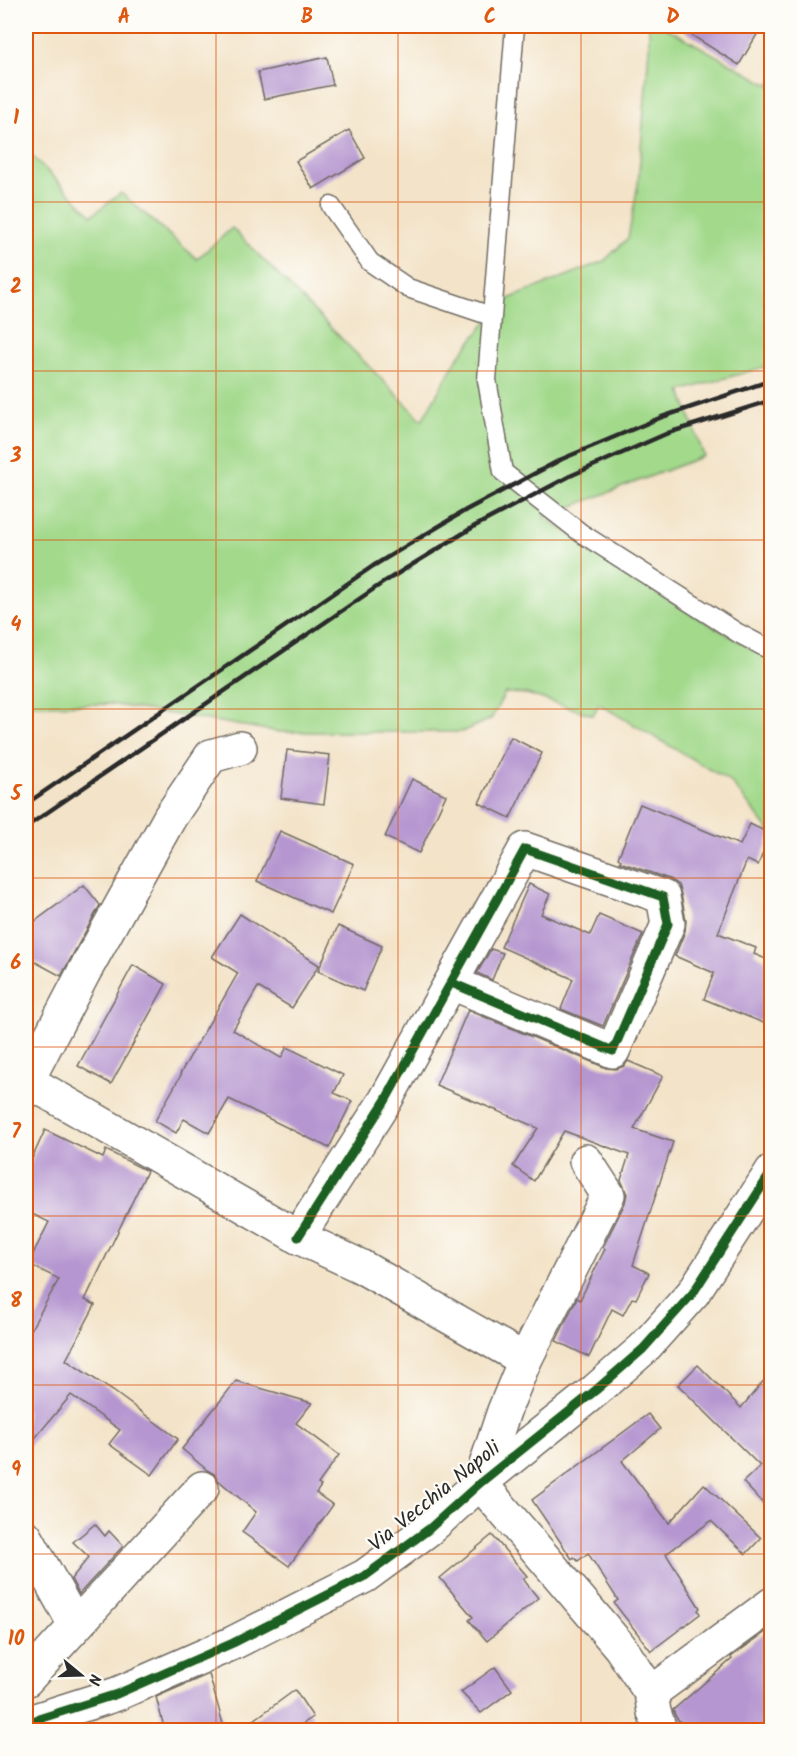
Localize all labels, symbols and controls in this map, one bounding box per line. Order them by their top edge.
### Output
text: A [118,2,130,34]
text: B [301,2,313,34]
text: C [484,2,496,34]
text: D [666,2,680,34]
text: 1 [13,103,19,135]
text: 2 [10,272,22,304]
text: 3 [10,441,22,473]
text: 4 [11,610,22,642]
text: 5 [10,779,23,811]
text: 6 [11,948,22,980]
text: 7 [11,1117,21,1149]
text: 8 [10,1286,22,1318]
street label: Via Vecchia Napoli [362,1433,509,1561]
text: 9 [11,1455,21,1487]
text: 10 [8,1624,25,1656]
north arrow [51,1645,111,1705]
text: N [80,1671,107,1688]

